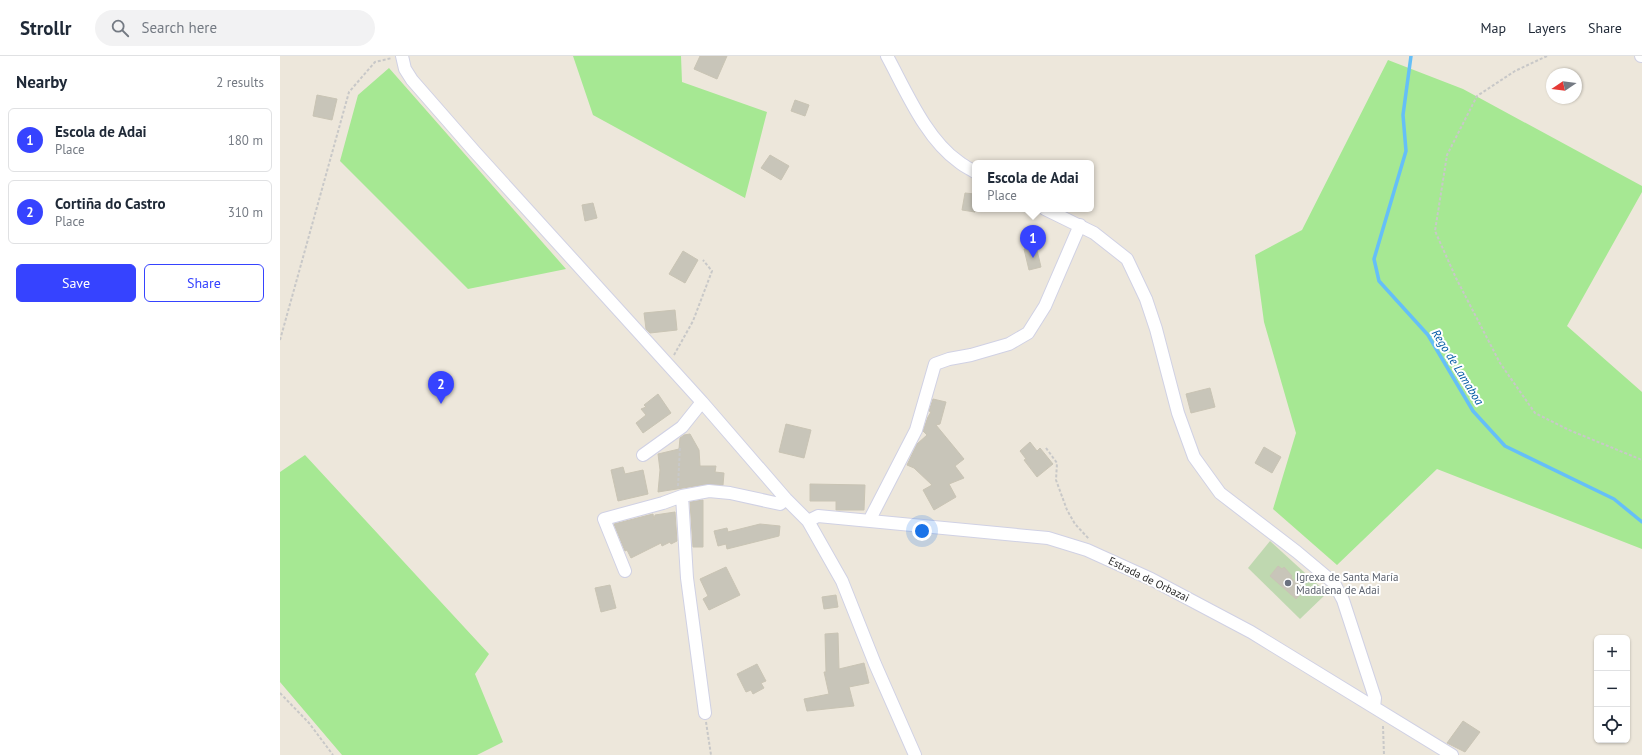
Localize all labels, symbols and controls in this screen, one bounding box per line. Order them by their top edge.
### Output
search box [95,10,375,46]
text: Strollr [20,16,71,40]
icon: search [109,17,131,39]
text: Search here [141,18,217,37]
text: Map [1480,19,1506,37]
text: Layers [1528,19,1566,37]
text: Share [1588,19,1622,37]
north arrow [1546,68,1582,104]
text: Nearby [16,71,67,93]
text: 2 results [216,74,264,91]
text: Escola de Adai [55,122,147,141]
text: 1 [26,132,34,149]
text: 180 m [228,132,263,149]
text: Place [55,141,85,158]
popup [972,160,1094,212]
text: Escola de Adai [987,168,1079,187]
text: Place [987,187,1017,204]
text: Cortiña do Castro [55,194,166,213]
text: 2 [26,204,34,221]
text: 310 m [228,204,263,221]
text: Place [55,213,85,230]
pin: 1 [1020,225,1046,258]
button: Save [16,264,136,302]
button: Share [144,264,264,302]
water label: Rego de Lamaboa [1429,326,1487,408]
pin: 2 [428,371,454,404]
your location [912,521,932,541]
street label: Estrada de Orbazai [1106,553,1192,605]
place label: Igrexa de Santa María Madalena de Adai [1296,570,1398,597]
marker: Igrexa de Santa María Madalena de Adai [1283,578,1293,588]
map controls [1594,635,1630,743]
button: + [1594,635,1630,671]
button: − [1594,671,1630,707]
button: locate [1594,707,1630,743]

